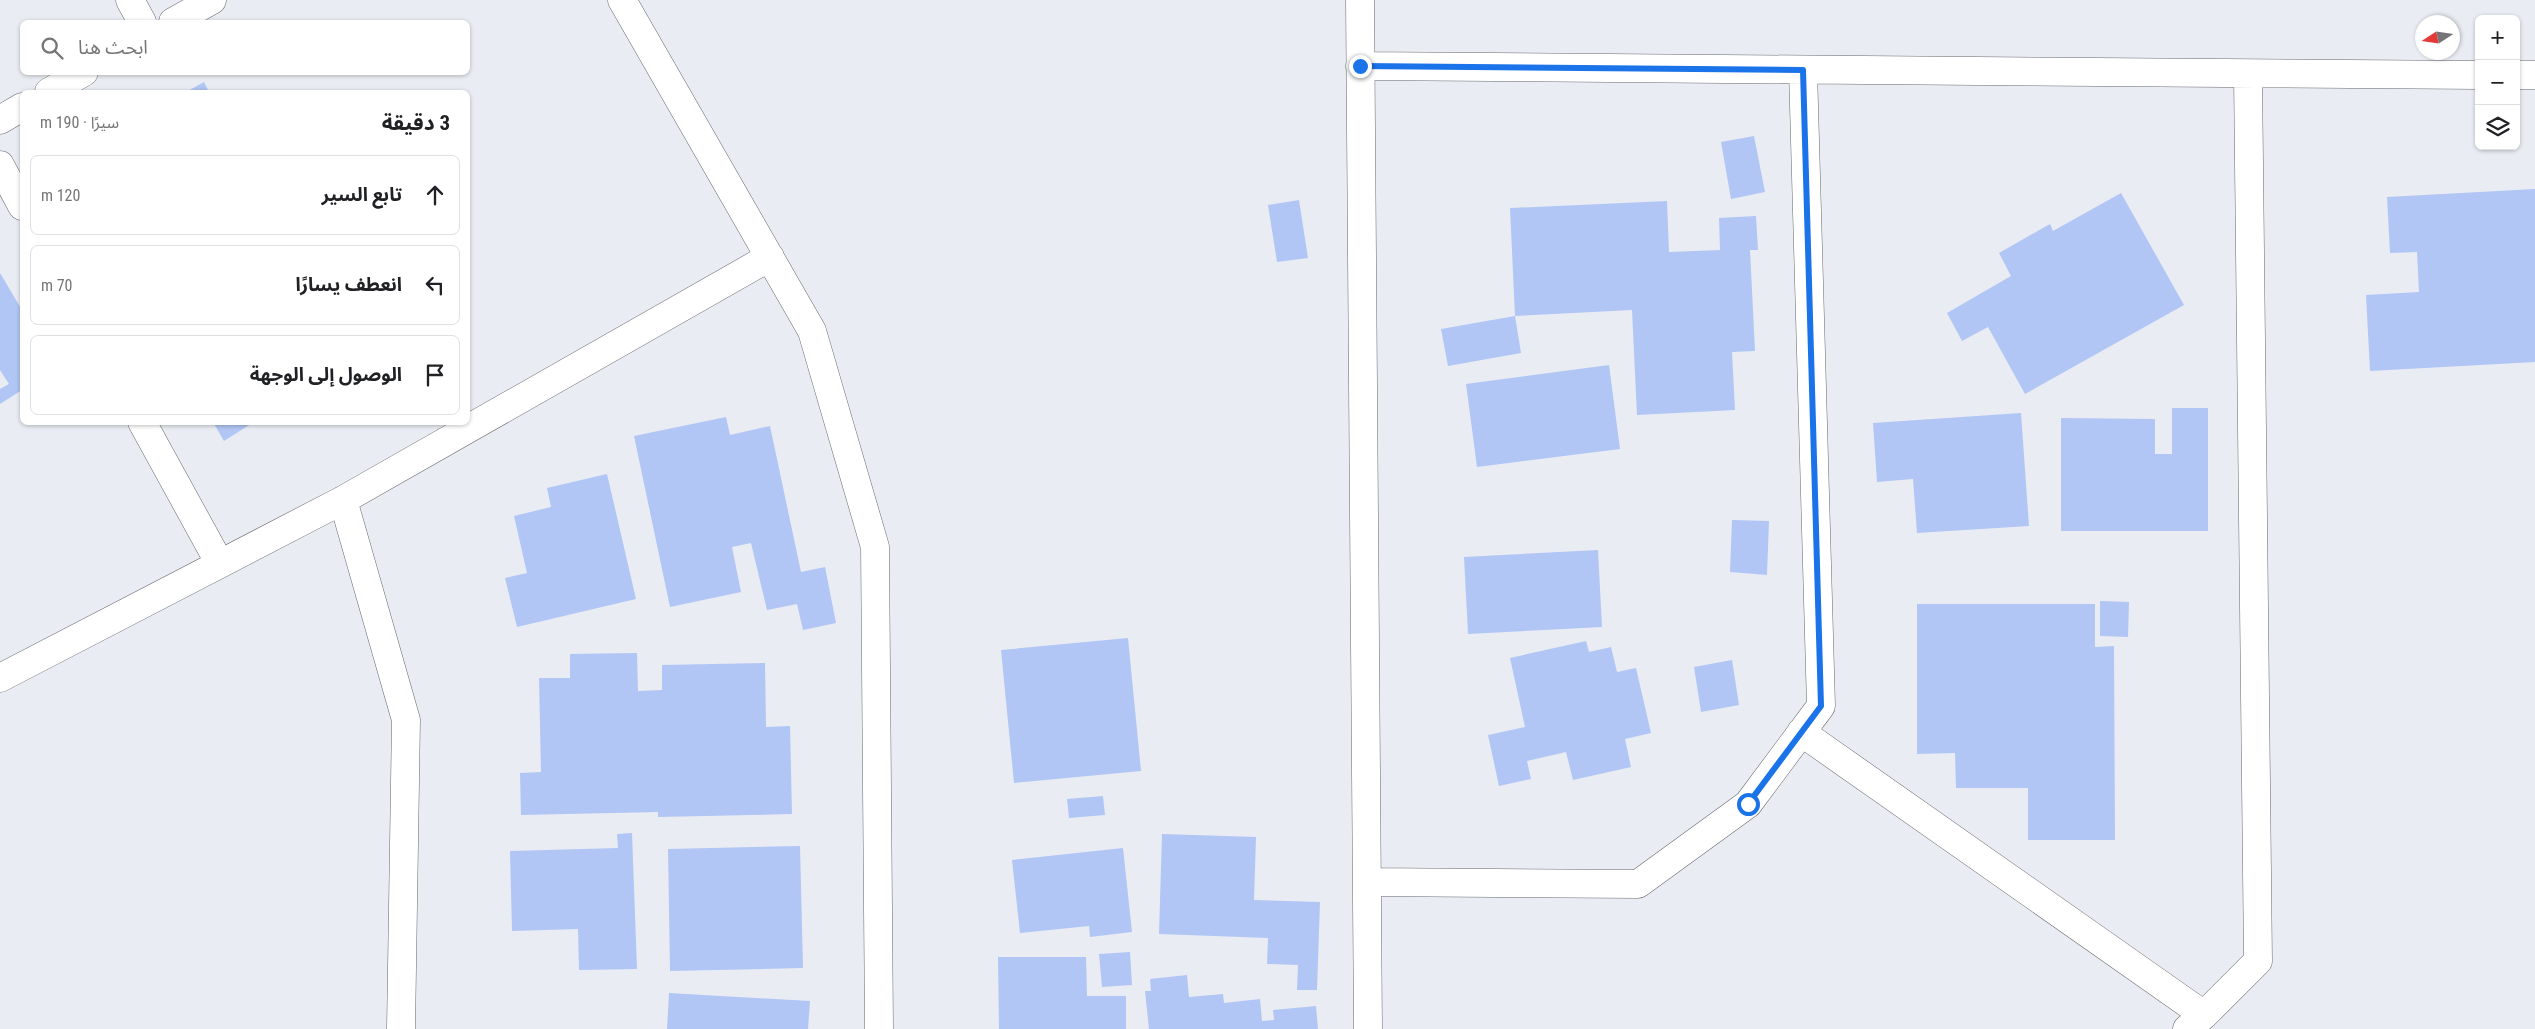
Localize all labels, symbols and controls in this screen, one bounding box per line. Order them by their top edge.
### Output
north arrow [2415,15,2460,60]
map controls [2475,15,2520,150]
button: + [2475,15,2520,60]
search box [20,20,470,75]
icon: search [38,34,66,62]
text: ابحث هنا [78,36,148,59]
route end [1349,55,1372,78]
button: − [2475,60,2520,105]
button: layers [2475,105,2520,150]
text: 3 دقيقة [382,111,450,135]
text: سيرًا · 190 m [40,113,119,132]
icon: ahead [421,181,449,209]
text: تابع السير [321,183,402,206]
text: 120 m [41,186,80,205]
icon: left [421,271,449,299]
text: انعطف يسارًا [296,273,402,296]
text: 70 m [41,276,73,295]
icon: arrive [421,361,449,389]
text: الوصول إلى الوجهة [250,363,402,386]
route start [1737,793,1760,816]

